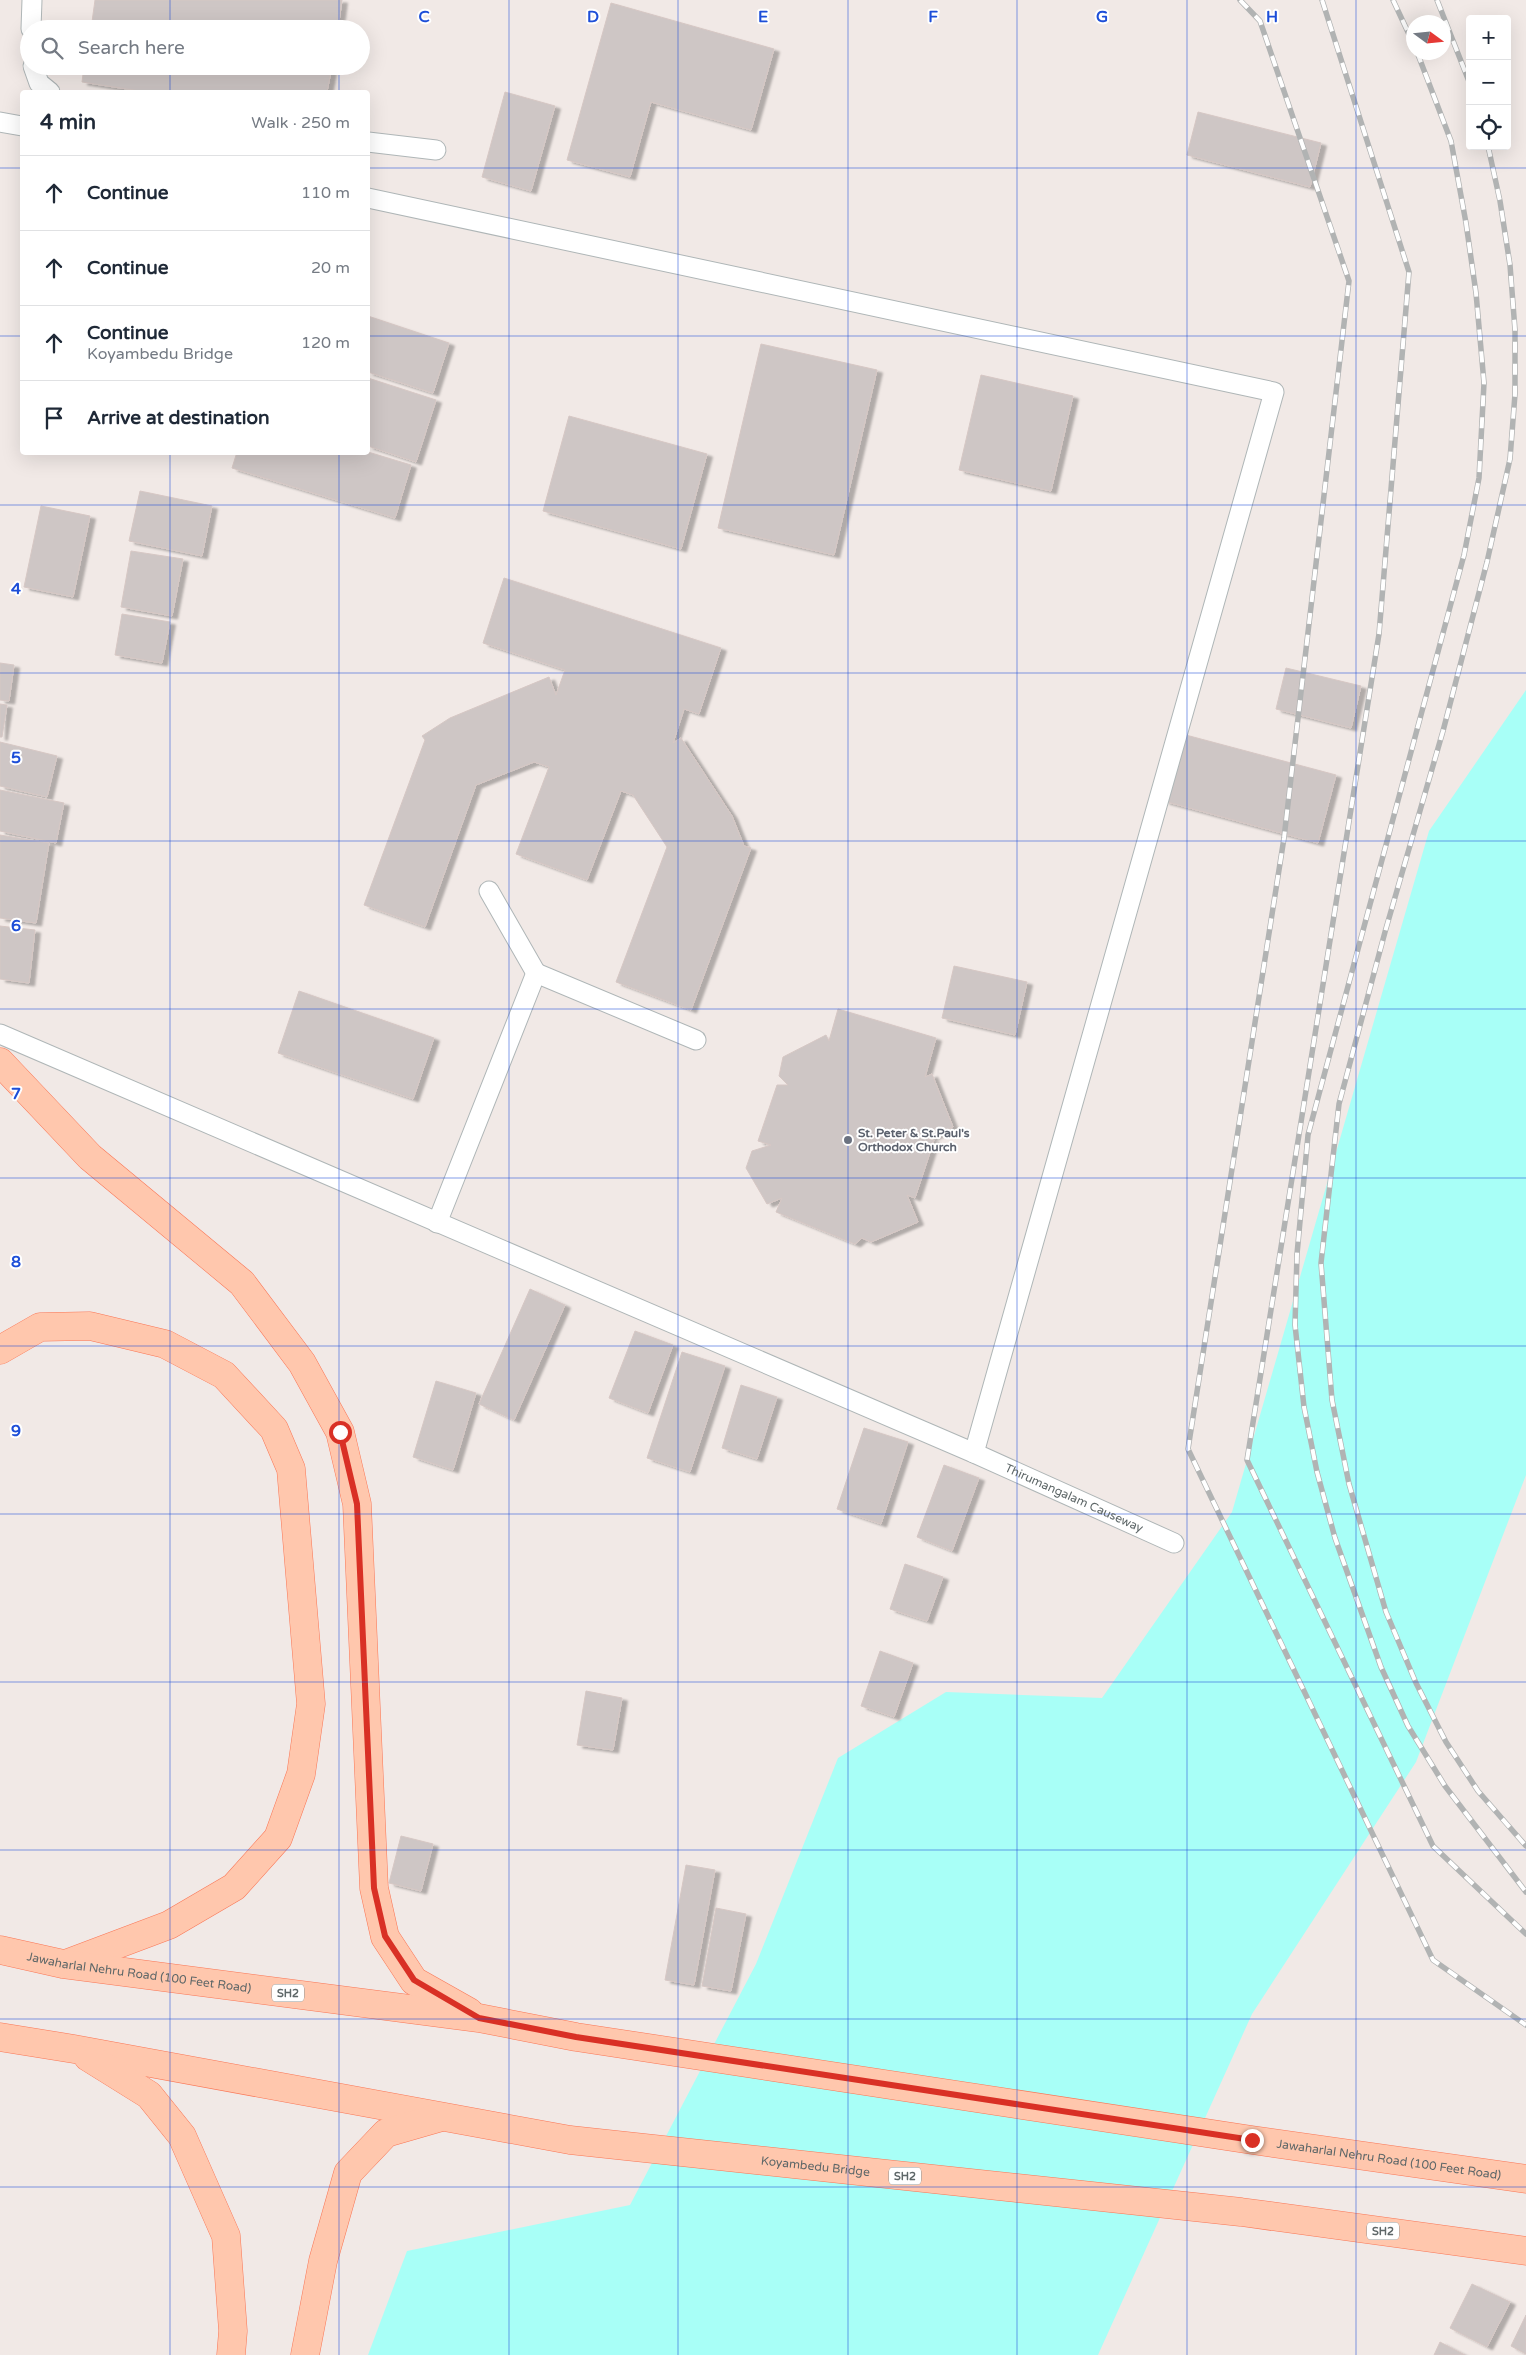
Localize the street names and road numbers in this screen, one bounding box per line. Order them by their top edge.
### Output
street label: Thirumangalam Causeway [1003,1461,1146,1535]
street label: Jawaharlal Nehru Road (100 Feet Road) [26,1949,252,1995]
road number: SH2 [272,1985,304,2002]
street label: Jawaharlal Nehru Road (100 Feet Road) [1276,2137,1502,2182]
street label: Koyambedu Bridge [760,2154,871,2179]
road number: SH2 [889,2168,921,2184]
road number: SH2 [1367,2222,1399,2240]

